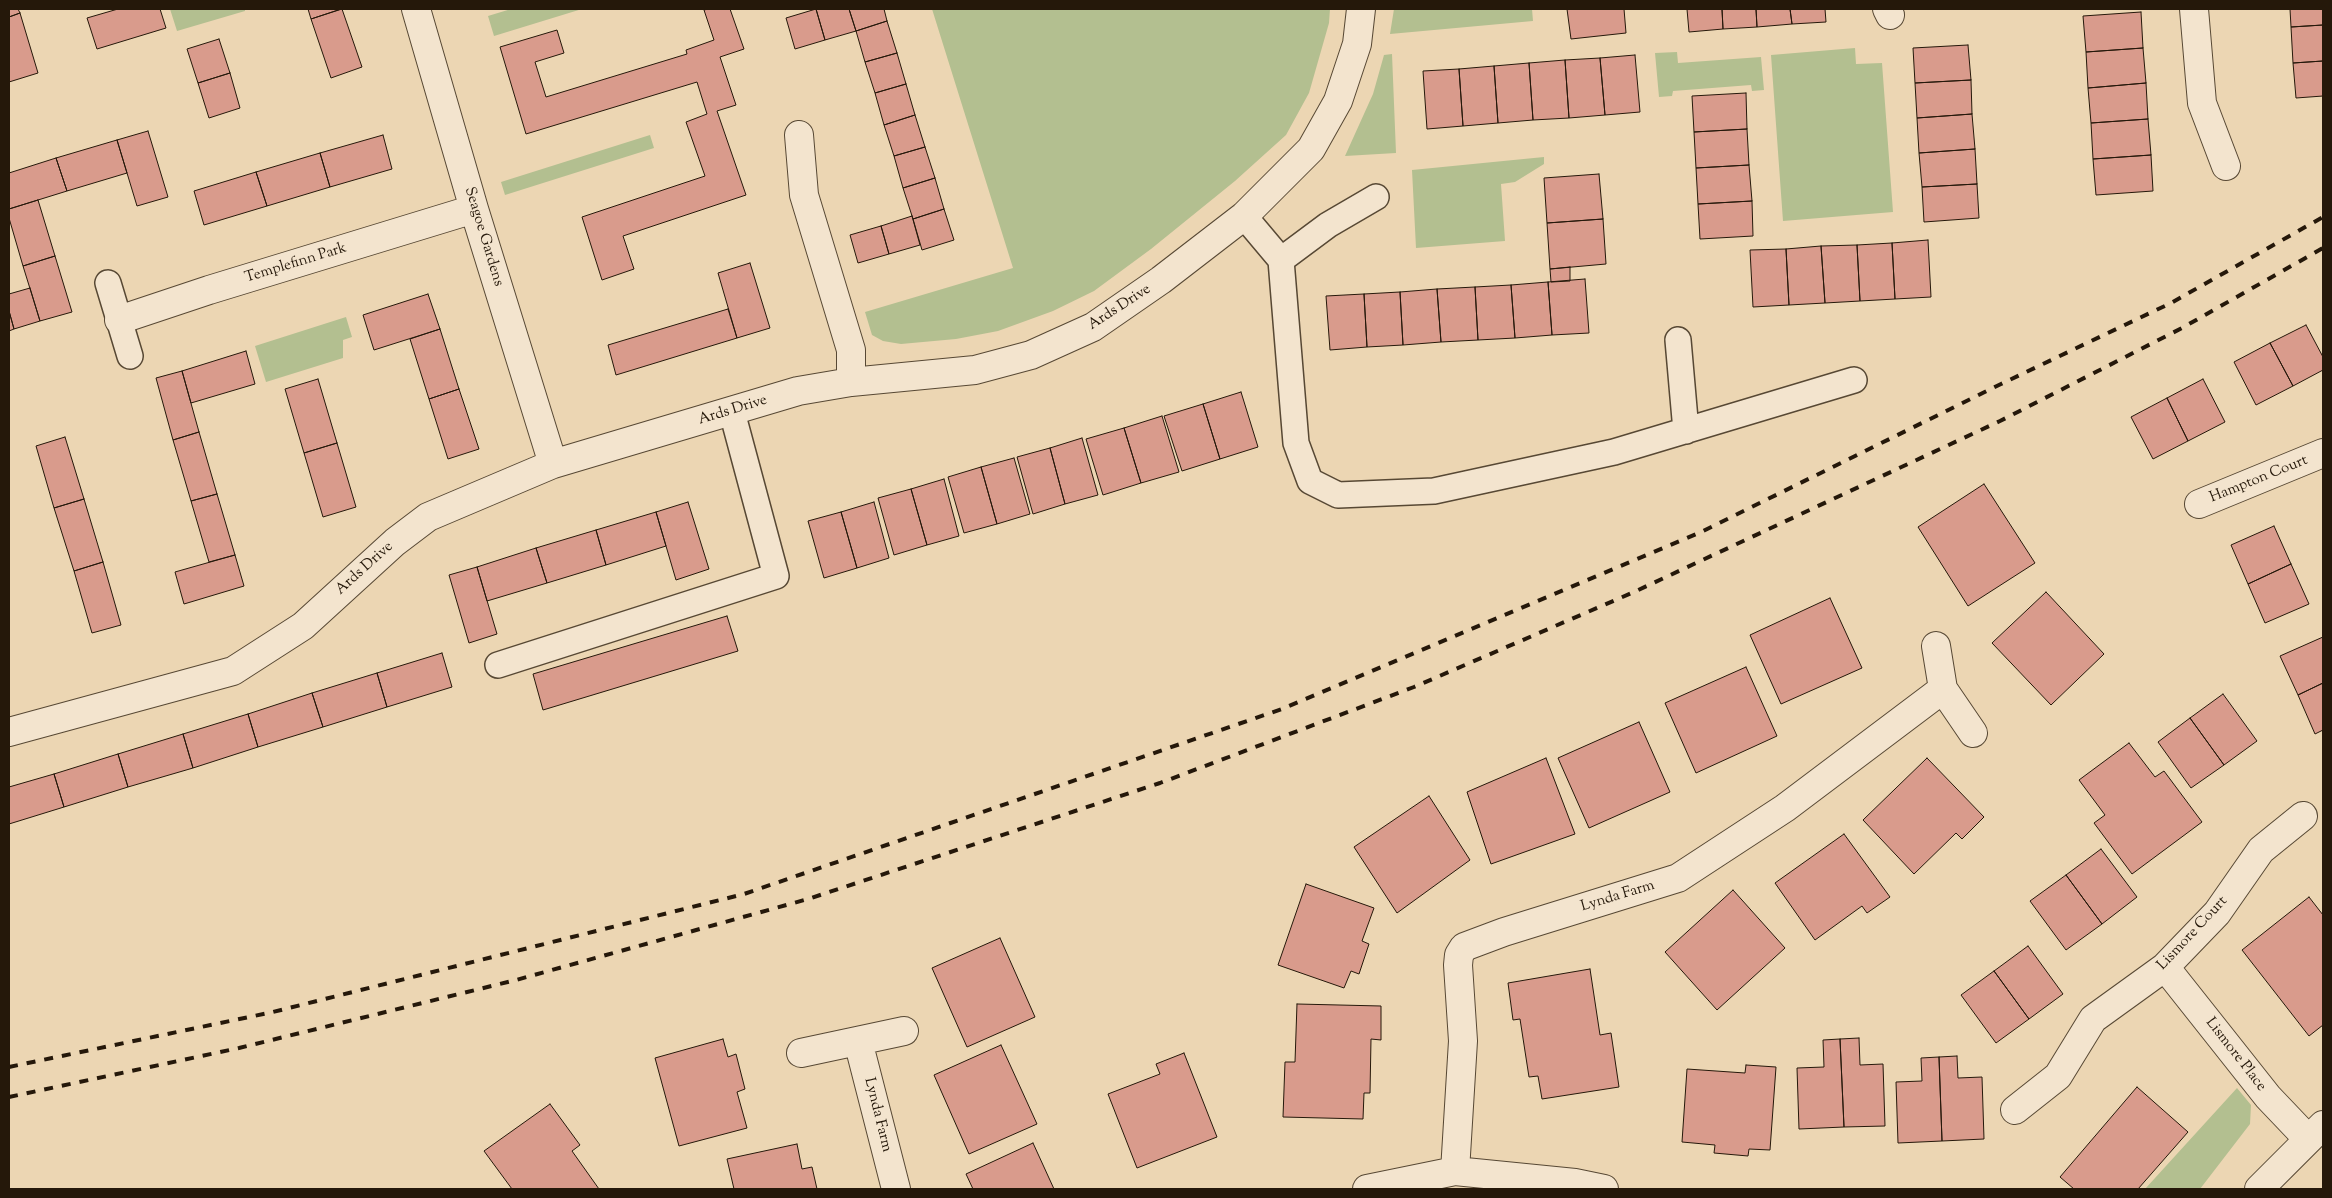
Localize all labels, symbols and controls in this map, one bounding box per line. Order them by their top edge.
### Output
street label: Seagoe Gardens [459,185,507,289]
street label: Templefinn Park [243,240,349,288]
street label: Ards Drive [1085,281,1155,335]
street label: Ards Drive [696,392,770,430]
street label: Hampton Court [2207,452,2311,508]
street label: Ards Drive [333,539,397,599]
street label: Lynda Farm [1579,877,1657,917]
street label: Lismore Court [2154,893,2232,975]
street label: Lismore Place [2201,1015,2269,1095]
street label: Lynda Farm [859,1076,895,1154]

